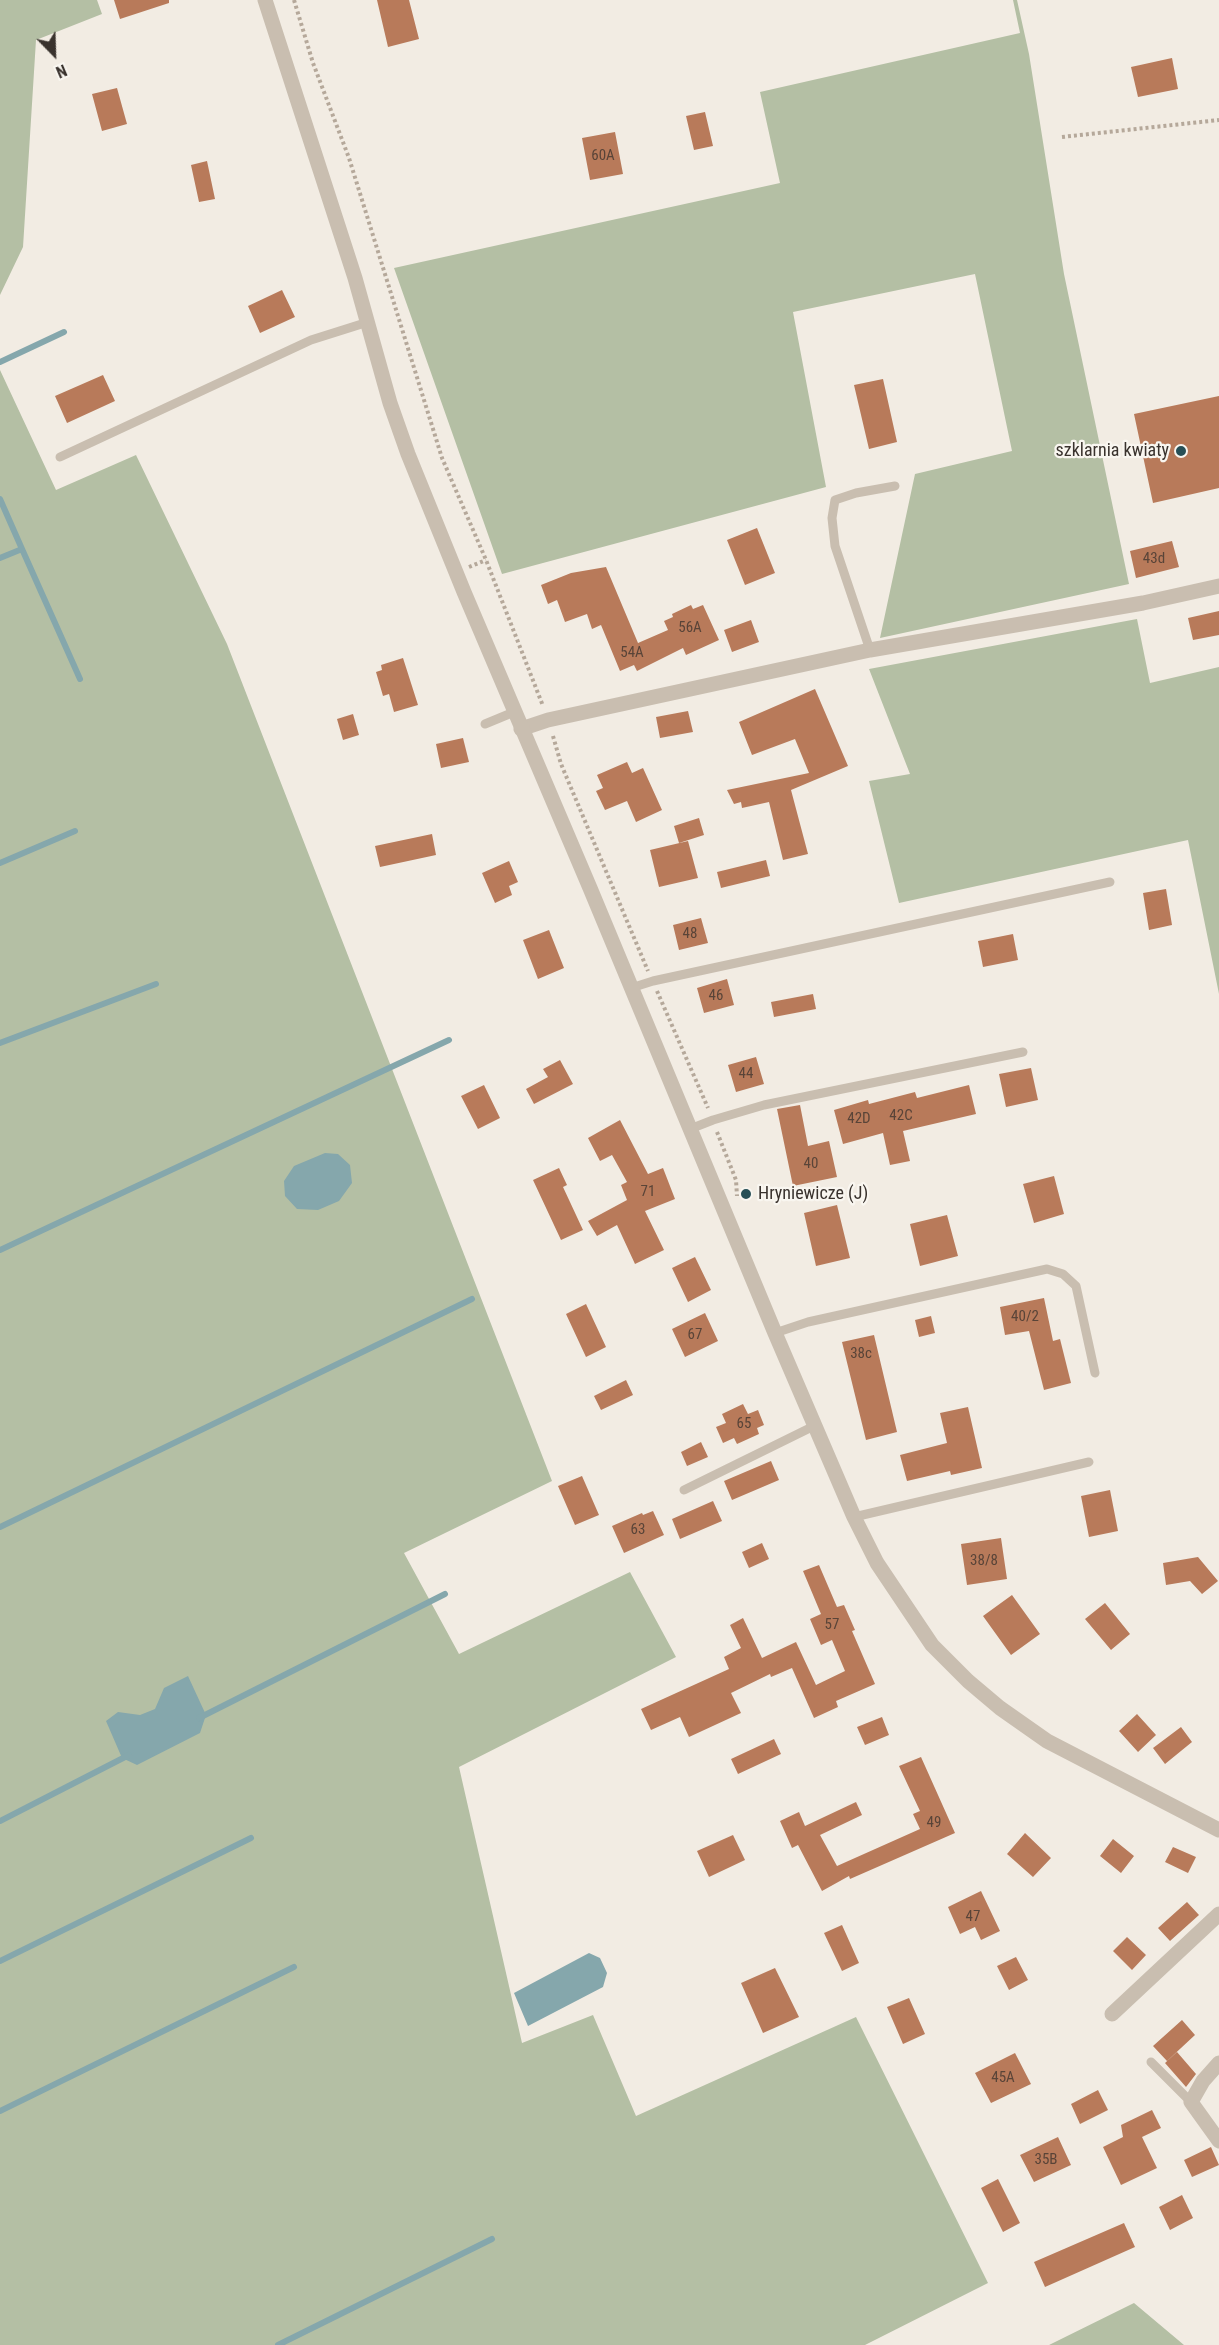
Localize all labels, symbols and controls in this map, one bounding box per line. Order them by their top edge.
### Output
north arrow [24,24,84,84]
text: N [53,60,69,82]
house number: 60A [591,147,615,165]
place label: szklarnia kwiaty [1056,440,1169,462]
marker: szklarnia kwiaty [1174,444,1188,458]
house number: 43d [1143,550,1165,568]
house number: 56A [678,619,702,637]
house number: 54A [620,644,644,662]
house number: 48 [683,925,697,943]
house number: 46 [709,987,723,1005]
house number: 44 [739,1065,753,1083]
house number: 42C [889,1107,913,1125]
house number: 42D [847,1110,871,1128]
house number: 40 [804,1155,818,1173]
house number: 71 [641,1183,655,1201]
place label: Hryniewicze (J) [758,1183,868,1205]
marker: Hryniewicze (J) [739,1187,753,1201]
house number: 40/2 [1011,1308,1039,1326]
house number: 67 [688,1326,702,1344]
house number: 38c [850,1345,872,1363]
house number: 65 [737,1415,751,1433]
house number: 63 [631,1521,645,1539]
house number: 38/8 [970,1552,998,1570]
house number: 57 [825,1616,839,1634]
house number: 49 [927,1814,941,1832]
house number: 47 [966,1908,980,1926]
house number: 45A [991,2069,1015,2087]
house number: 35B [1035,2151,1057,2169]

